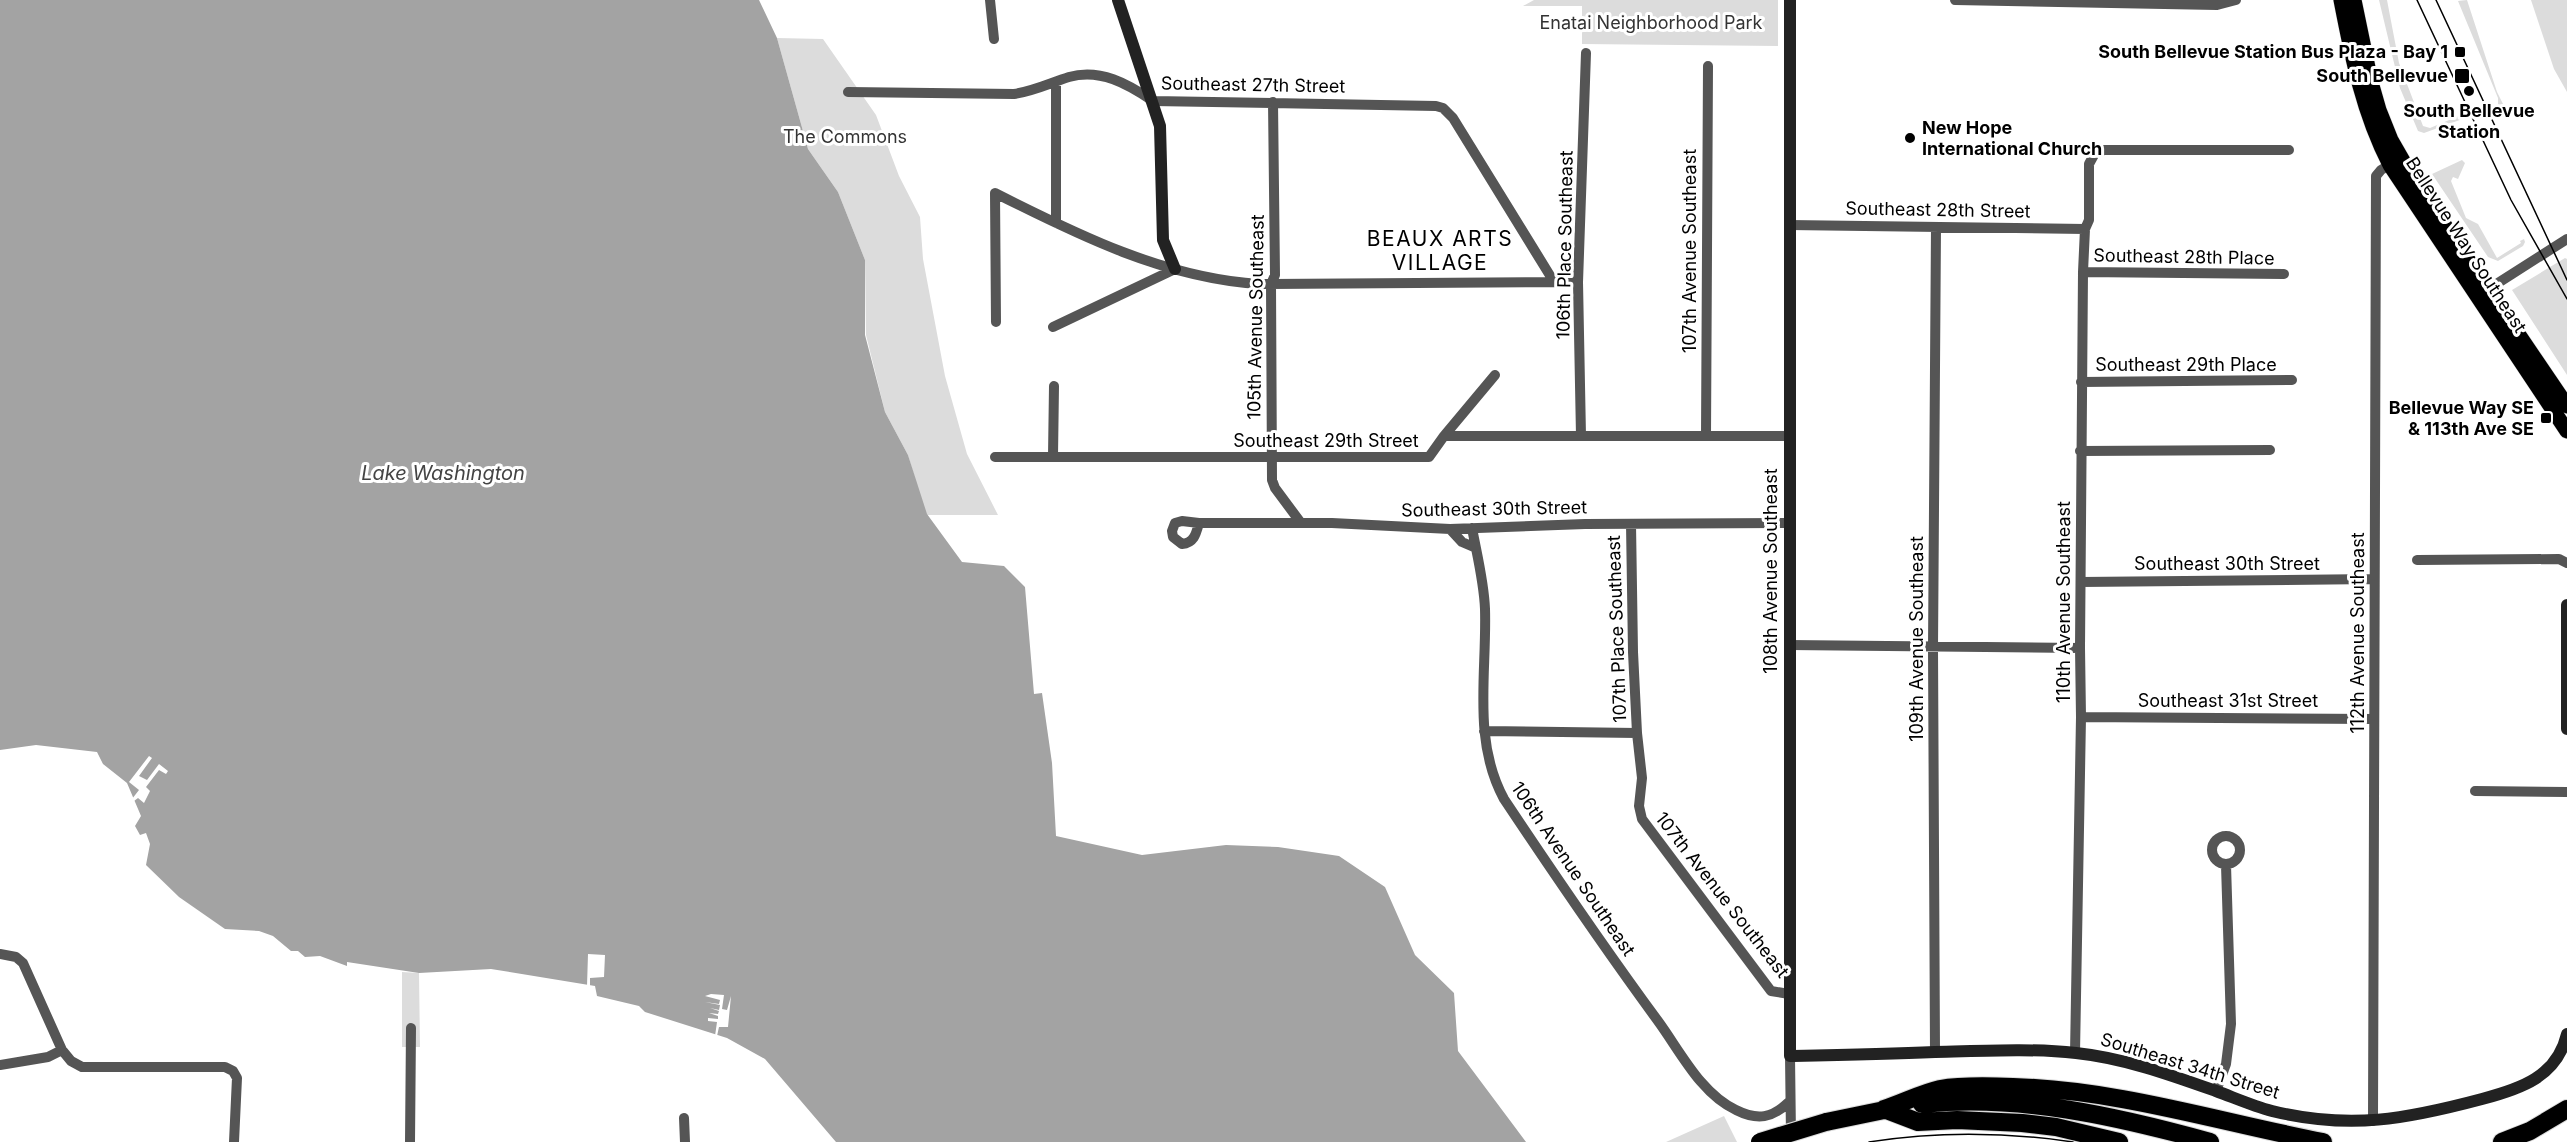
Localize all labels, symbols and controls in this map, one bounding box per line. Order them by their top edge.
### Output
park label: Enatai Neighborhood Park [1540,12,1763,33]
place label: South Bellevue Station Bus Plaza - Bay 1 [2098,41,2448,62]
marker: South Bellevue Station Bus Plaza - Bay 1 [2453,45,2467,59]
place label: South Bellevue [2316,65,2448,86]
marker: South Bellevue [2453,67,2471,85]
street label: Southeast 27th Street [1161,72,1345,97]
marker: South Bellevue Station [2462,84,2476,98]
place label: South Bellevue Station [2403,100,2535,142]
place label: New Hope International Church [1922,117,2102,159]
park label: The Commons [783,126,907,147]
marker: New Hope International Church [1903,131,1917,145]
street label: 107th Avenue Southeast [1679,149,1700,353]
street label: 106th Place Southeast [1552,150,1577,340]
street label: Bellevue Way Southeast [2402,153,2531,336]
street label: Southeast 28th Street [1845,197,2031,222]
street label: 105th Avenue Southeast [1243,214,1268,420]
district label: BEAUX ARTS VILLAGE [1367,226,1513,275]
street label: Southeast 28th Place [2093,244,2275,269]
street label: Southeast 29th Place [2095,354,2277,375]
place label: Bellevue Way SE & 113th Ave SE [2389,397,2534,439]
marker: Bellevue Way SE & 113th Ave SE [2539,411,2553,425]
street label: Southeast 29th Street [1233,430,1419,451]
water label: Lake Washington [361,461,525,485]
street label: 108th Avenue Southeast [1760,468,1781,674]
street label: Southeast 30th Street [1401,496,1587,521]
street label: 110th Avenue Southeast [2053,501,2074,703]
street label: 112th Avenue Southeast [2347,532,2368,734]
street label: 107th Place Southeast [1603,535,1630,723]
street label: 109th Avenue Southeast [1906,536,1927,742]
street label: Southeast 30th Street [2134,553,2320,574]
street label: Southeast 31st Street [2138,690,2318,711]
street label: 106th Avenue Southeast [1507,778,1640,960]
street label: 107th Avenue Southeast [1651,808,1794,982]
street label: Southeast 34th Street [2098,1028,2282,1103]

